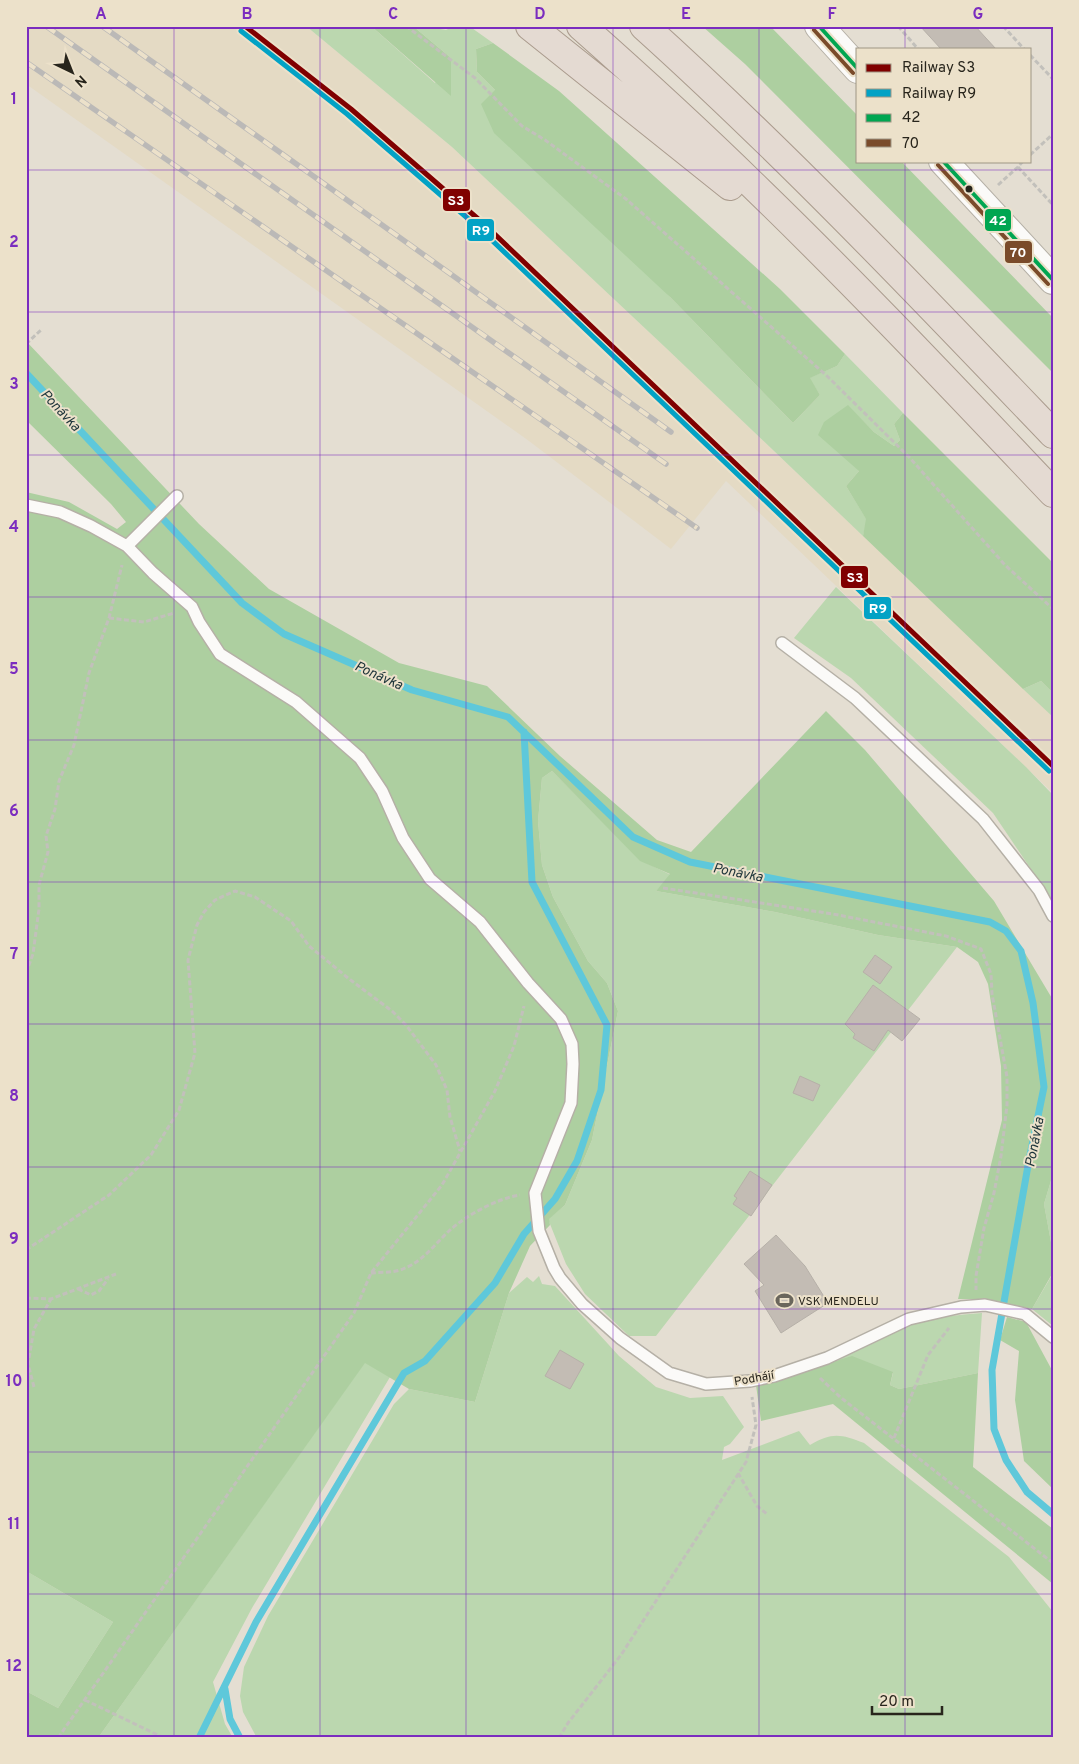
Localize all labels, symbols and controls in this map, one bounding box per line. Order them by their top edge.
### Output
text: A [95,5,107,25]
text: B [241,5,253,25]
text: C [388,5,398,25]
text: D [534,5,546,25]
text: E [681,5,691,25]
text: F [827,5,837,25]
text: G [973,5,983,25]
north arrow [48,48,98,98]
legend [856,48,1032,162]
text: Railway S3 [902,59,975,78]
text: N [70,71,89,90]
text: Railway R9 [902,85,976,104]
text: 1 [11,90,17,110]
text: 42 [902,109,921,128]
text: 70 [902,135,919,154]
unlabelled marker [964,184,974,194]
line badge: S3 [442,188,471,212]
text: S3 [448,193,464,210]
line badge: 42 [984,208,1012,232]
text: 42 [989,213,1007,230]
line badge: R9 [466,218,495,242]
text: R9 [472,223,490,240]
text: 2 [9,233,19,253]
line badge: 70 [1004,240,1033,264]
text: 70 [1010,245,1026,262]
text: 3 [9,375,19,395]
water label: Ponávka [36,387,84,436]
text: 4 [9,518,19,538]
line badge: S3 [840,565,869,589]
text: S3 [847,570,863,587]
line badge: R9 [863,596,892,620]
text: R9 [869,601,887,618]
water label: Ponávka [352,658,406,695]
text: 5 [9,660,19,680]
text: 6 [9,802,19,822]
water label: Ponávka [711,860,765,887]
text: 7 [10,945,18,965]
text: 8 [9,1087,19,1107]
water label: Ponávka [1022,1115,1049,1169]
text: 9 [9,1230,19,1250]
sports icon: VSK MENDELU [774,1291,794,1311]
place label: VSK MENDELU [798,1294,879,1310]
street label: Podhájí [733,1367,776,1390]
text: 10 [6,1372,22,1392]
text: 11 [8,1515,20,1535]
text: 12 [6,1657,22,1677]
scale bar [872,1684,942,1716]
text: 20 m [879,1693,914,1712]

